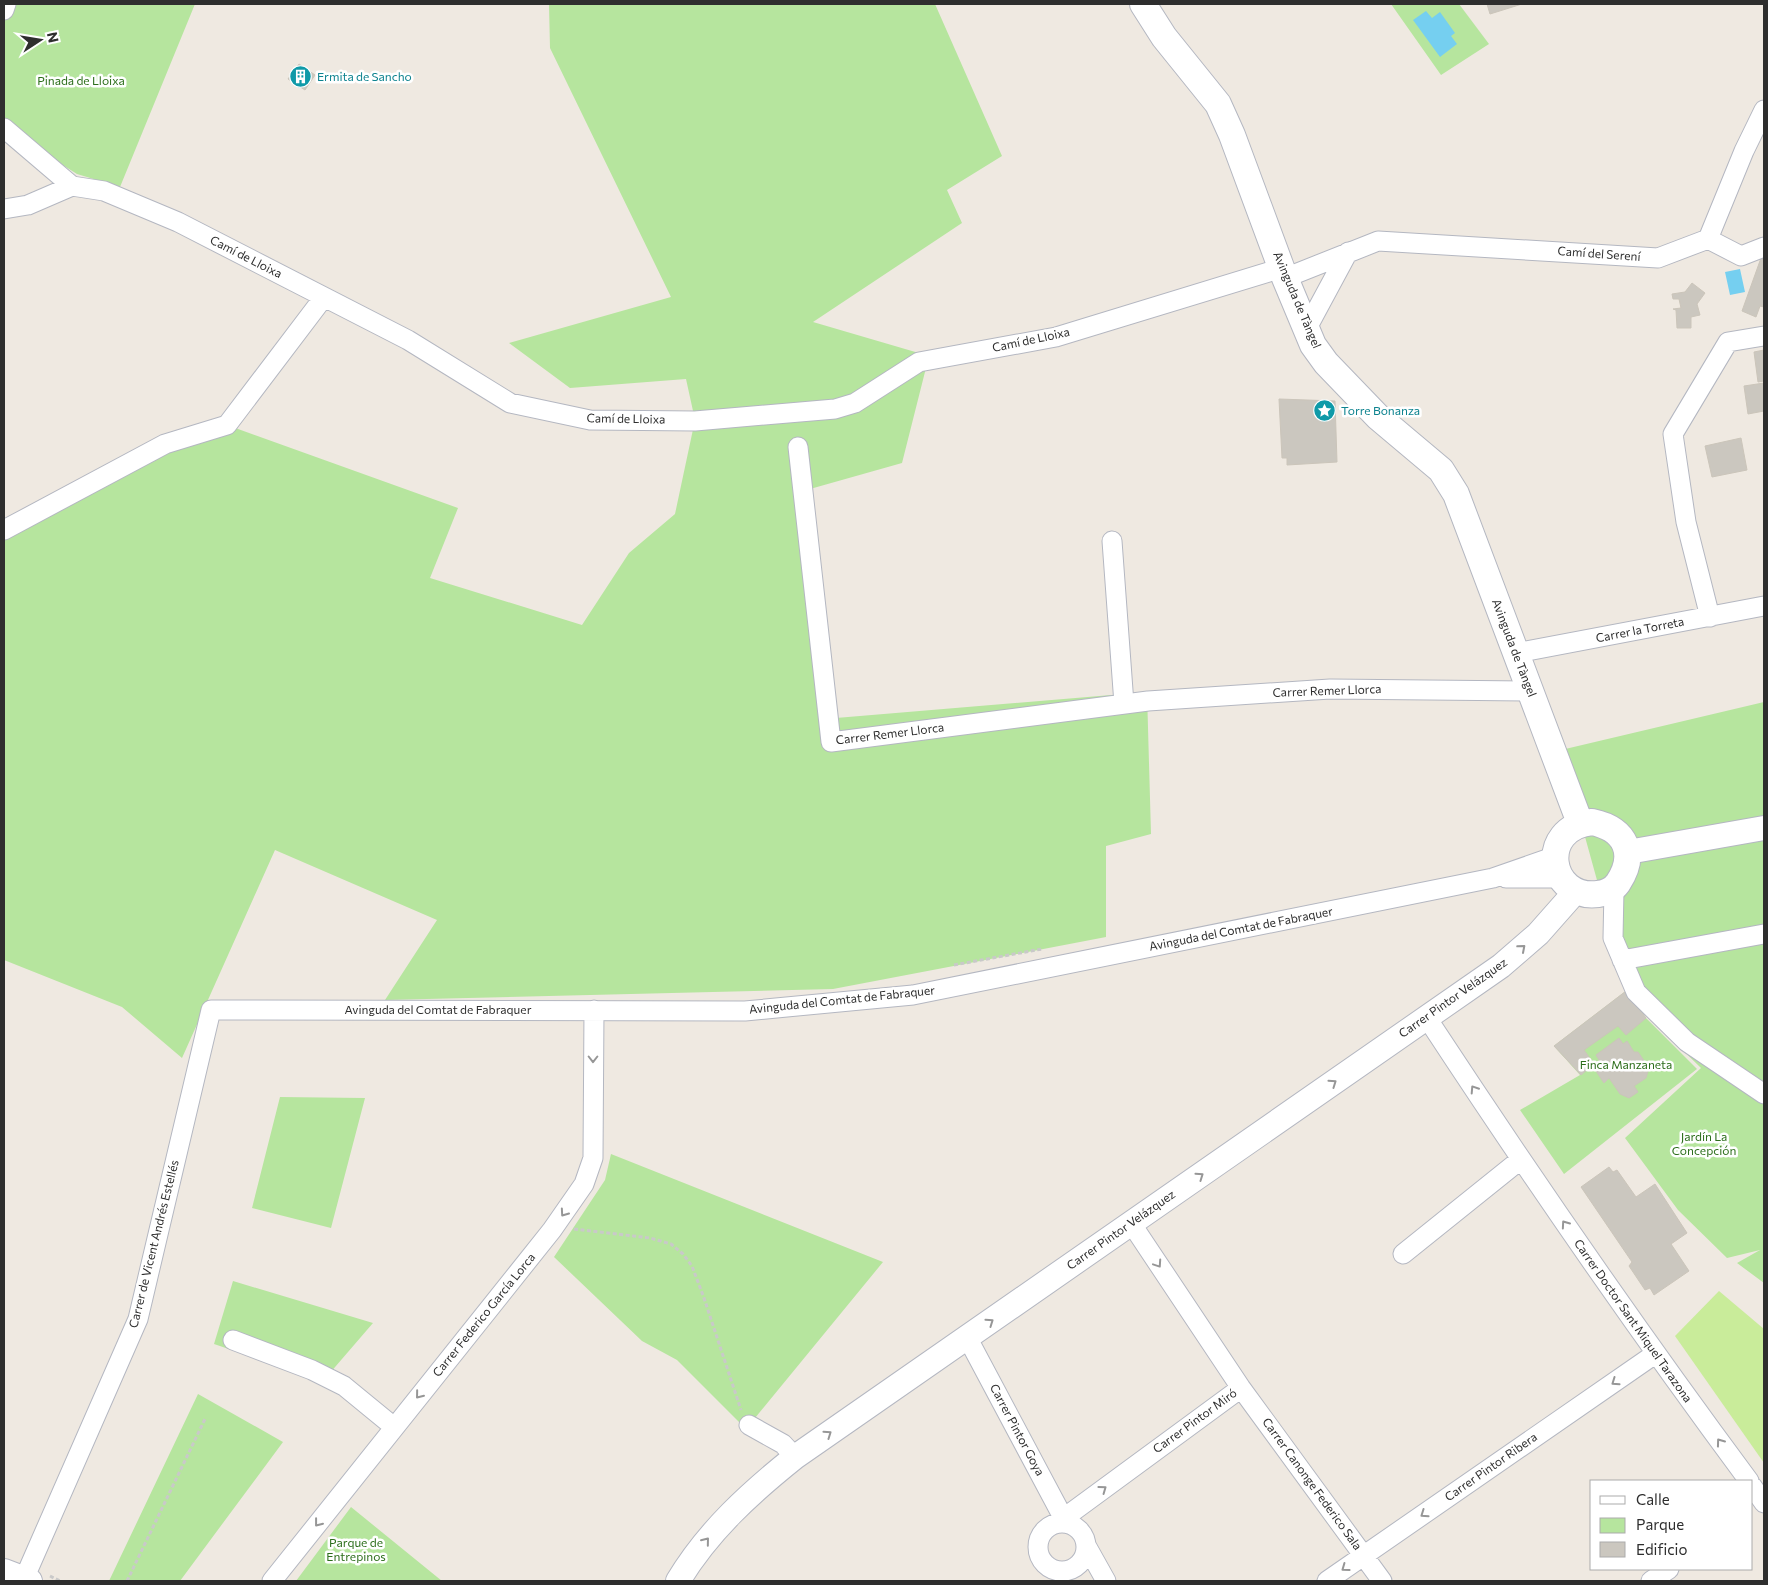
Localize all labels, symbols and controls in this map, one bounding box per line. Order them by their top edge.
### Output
north arrow [15,15,65,65]
text: N [44,30,63,44]
building icon: Ermita de Sancho [289,65,313,89]
place label: Ermita de Sancho [317,69,412,83]
park label: Pinada de Lloixa [37,73,125,87]
street label: Camí de Lloixa [208,232,285,280]
street label: Camí del Serení [1557,243,1642,263]
street label: Avinguda de Tàngel [1271,249,1325,350]
street label: Camí de Lloixa [991,324,1071,354]
place icon: Torre Bonanza [1313,399,1337,423]
place label: Torre Bonanza [1341,403,1420,417]
street label: Camí de Lloixa [587,410,666,426]
street label: Avinguda de Tàngel [1490,597,1540,699]
street label: Carrer la Torreta [1594,614,1685,644]
street label: Carrer Remer Llorca [1272,681,1382,699]
street label: Carrer Remer Llorca [835,719,945,747]
street label: Avinguda del Comtat de Fabraquer [1148,903,1334,953]
one-way arrow [1517,944,1526,953]
street label: Carrer Pintor Velázquez [1396,954,1509,1040]
street label: Avinguda del Comtat de Fabraquer [748,982,936,1016]
street label: Avinguda del Comtat de Fabraquer [345,1002,532,1016]
one-way arrow [588,1055,598,1063]
park label: Finca Manzaneta [1580,1057,1672,1071]
one-way arrow [1328,1080,1337,1089]
one-way arrow [1471,1086,1480,1095]
park label: Jardín La Concepción [1672,1129,1736,1157]
street label: Carrer de Vicent Andrés Estellés [125,1158,181,1329]
one-way arrow [1194,1173,1204,1182]
street label: Carrer Pintor Velázquez [1064,1186,1177,1272]
one-way arrow [561,1207,570,1217]
one-way arrow [1562,1220,1571,1230]
street label: Carrer Doctor Sant Miquel Tarazona [1572,1236,1696,1405]
street label: Carrer Federico García Lorca [429,1250,537,1379]
one-way arrow [1152,1258,1161,1268]
one-way arrow [984,1319,994,1328]
one-way arrow [1611,1376,1621,1385]
street label: Carrer Pintor Goya [988,1381,1048,1478]
street label: Carrer Pintor Miró [1150,1385,1239,1455]
one-way arrow [417,1389,425,1398]
street label: Carrer Canonge Federico Sala [1260,1415,1365,1552]
street label: Carrer Pintor Ribera [1442,1429,1539,1503]
one-way arrow [822,1431,831,1440]
one-way arrow [1717,1439,1725,1448]
legend [1590,1480,1753,1570]
one-way arrow [1097,1486,1107,1495]
text: Calle [1636,1490,1670,1508]
one-way arrow [1420,1508,1429,1517]
text: Parque [1636,1515,1684,1533]
one-way arrow [315,1517,324,1526]
park label: Parque de Entrepinos [326,1535,386,1563]
one-way arrow [701,1538,710,1547]
text: Edificio [1636,1540,1687,1558]
one-way arrow [1342,1562,1351,1571]

